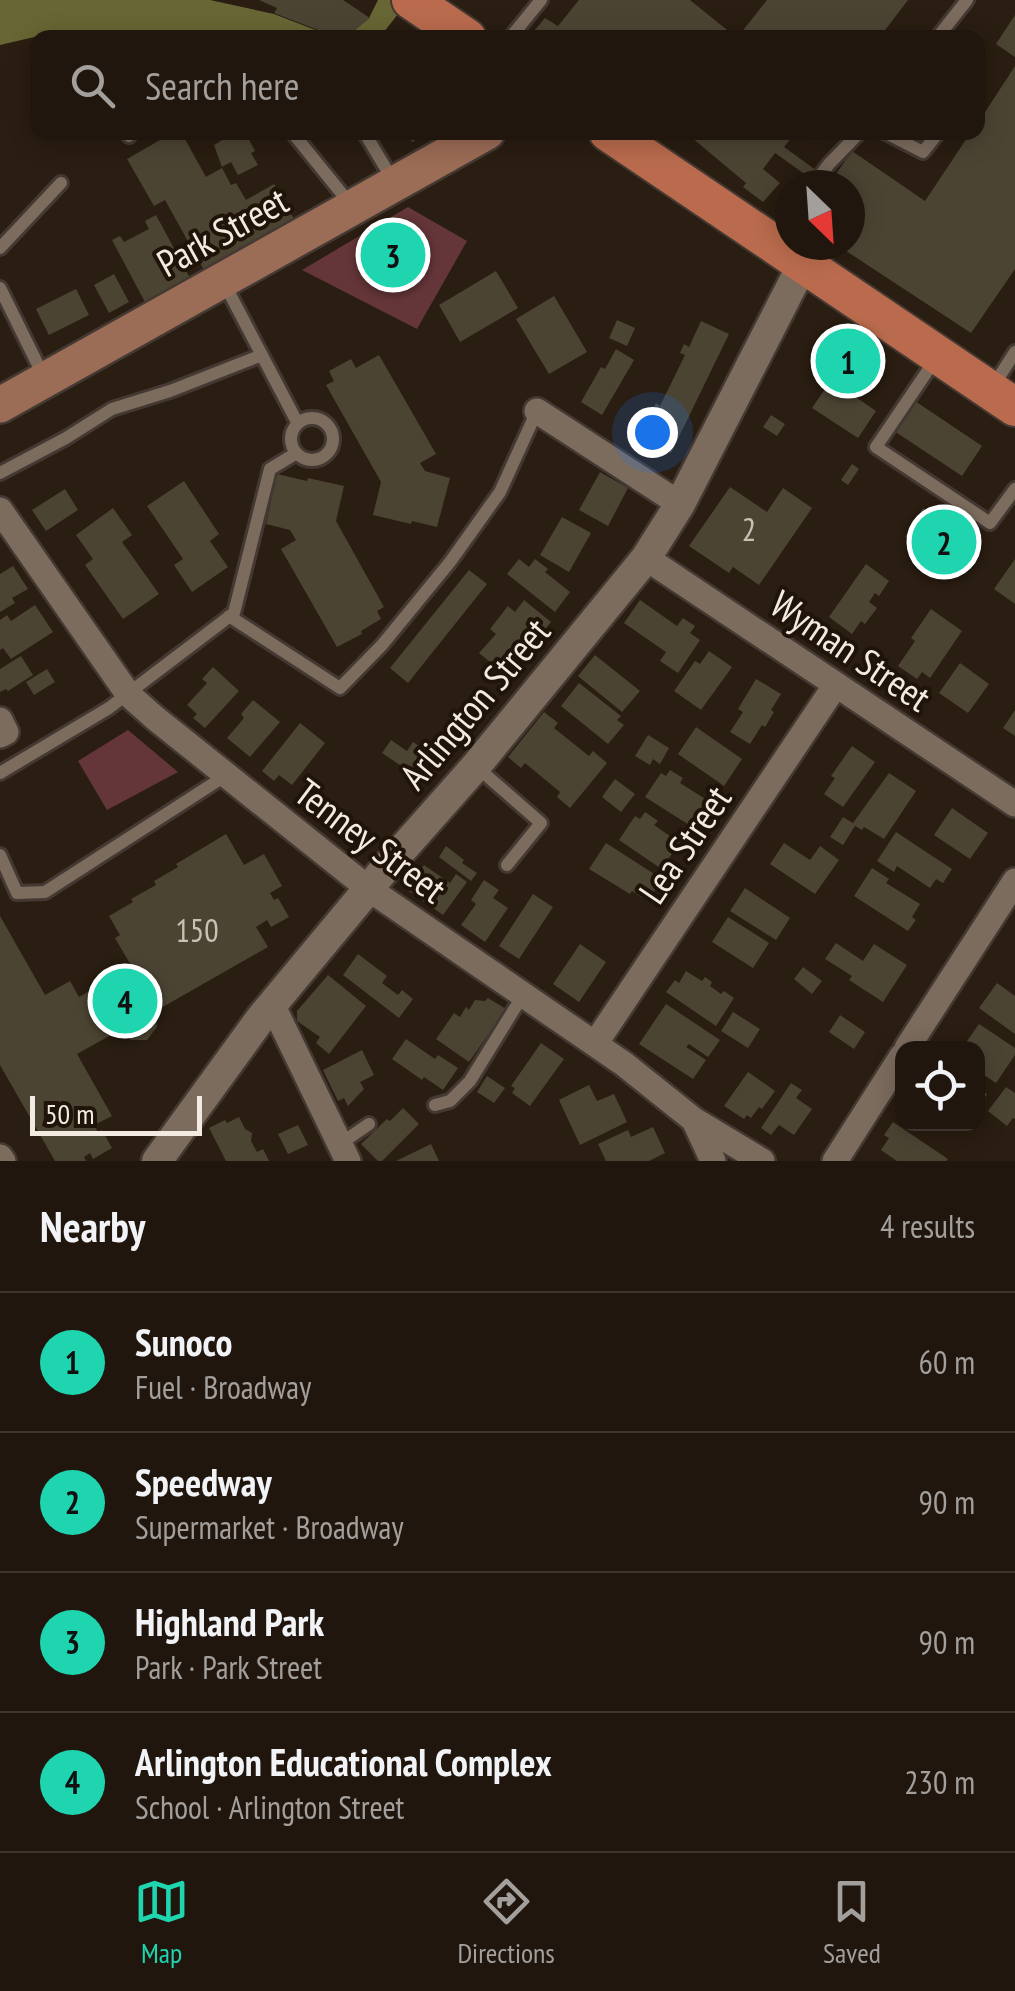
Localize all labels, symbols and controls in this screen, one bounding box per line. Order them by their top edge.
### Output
search box [30,30,985,140]
icon: search [65,58,120,113]
text: Search here [145,61,299,110]
north arrow [775,170,865,260]
street label: Park Street [148,175,297,287]
pin: 3 [360,218,426,292]
pin: 1 [816,324,880,398]
your location [627,407,678,458]
pin: 2 [912,504,976,580]
house number: 2 [742,508,756,550]
street label: Wyman Street [762,579,941,722]
street label: Arlington Street [388,607,560,799]
street label: Tenney Street [286,767,457,913]
street label: Lea Street [627,775,741,912]
house number: 150 [175,909,219,951]
pin: 4 [92,964,158,1038]
map controls [895,1041,985,1131]
button: locate [895,1041,985,1131]
scale bar [30,1091,202,1136]
text: 50 m [45,1095,94,1132]
text: Nearby [40,1199,145,1254]
text: 4 results [880,1205,975,1247]
text: Sunoco [135,1317,232,1366]
text: 1 [65,1341,80,1383]
text: 60 m [919,1341,975,1383]
text: Fuel · Broadway [135,1366,311,1408]
text: Speedway [135,1457,272,1506]
text: 2 [65,1481,80,1523]
text: 90 m [919,1481,975,1523]
text: Supermarket · Broadway [135,1506,403,1548]
text: Highland Park [135,1597,324,1646]
text: 3 [65,1621,80,1663]
text: 90 m [919,1621,975,1663]
text: Park · Park Street [135,1646,322,1688]
text: Arlington Educational Complex [135,1737,552,1786]
text: 4 [65,1761,80,1803]
text: 230 m [904,1761,975,1803]
text: School · Arlington Street [135,1786,404,1828]
tab: Map [134,1874,189,1971]
tab: Directions [457,1874,555,1971]
tab: Saved [823,1874,881,1971]

